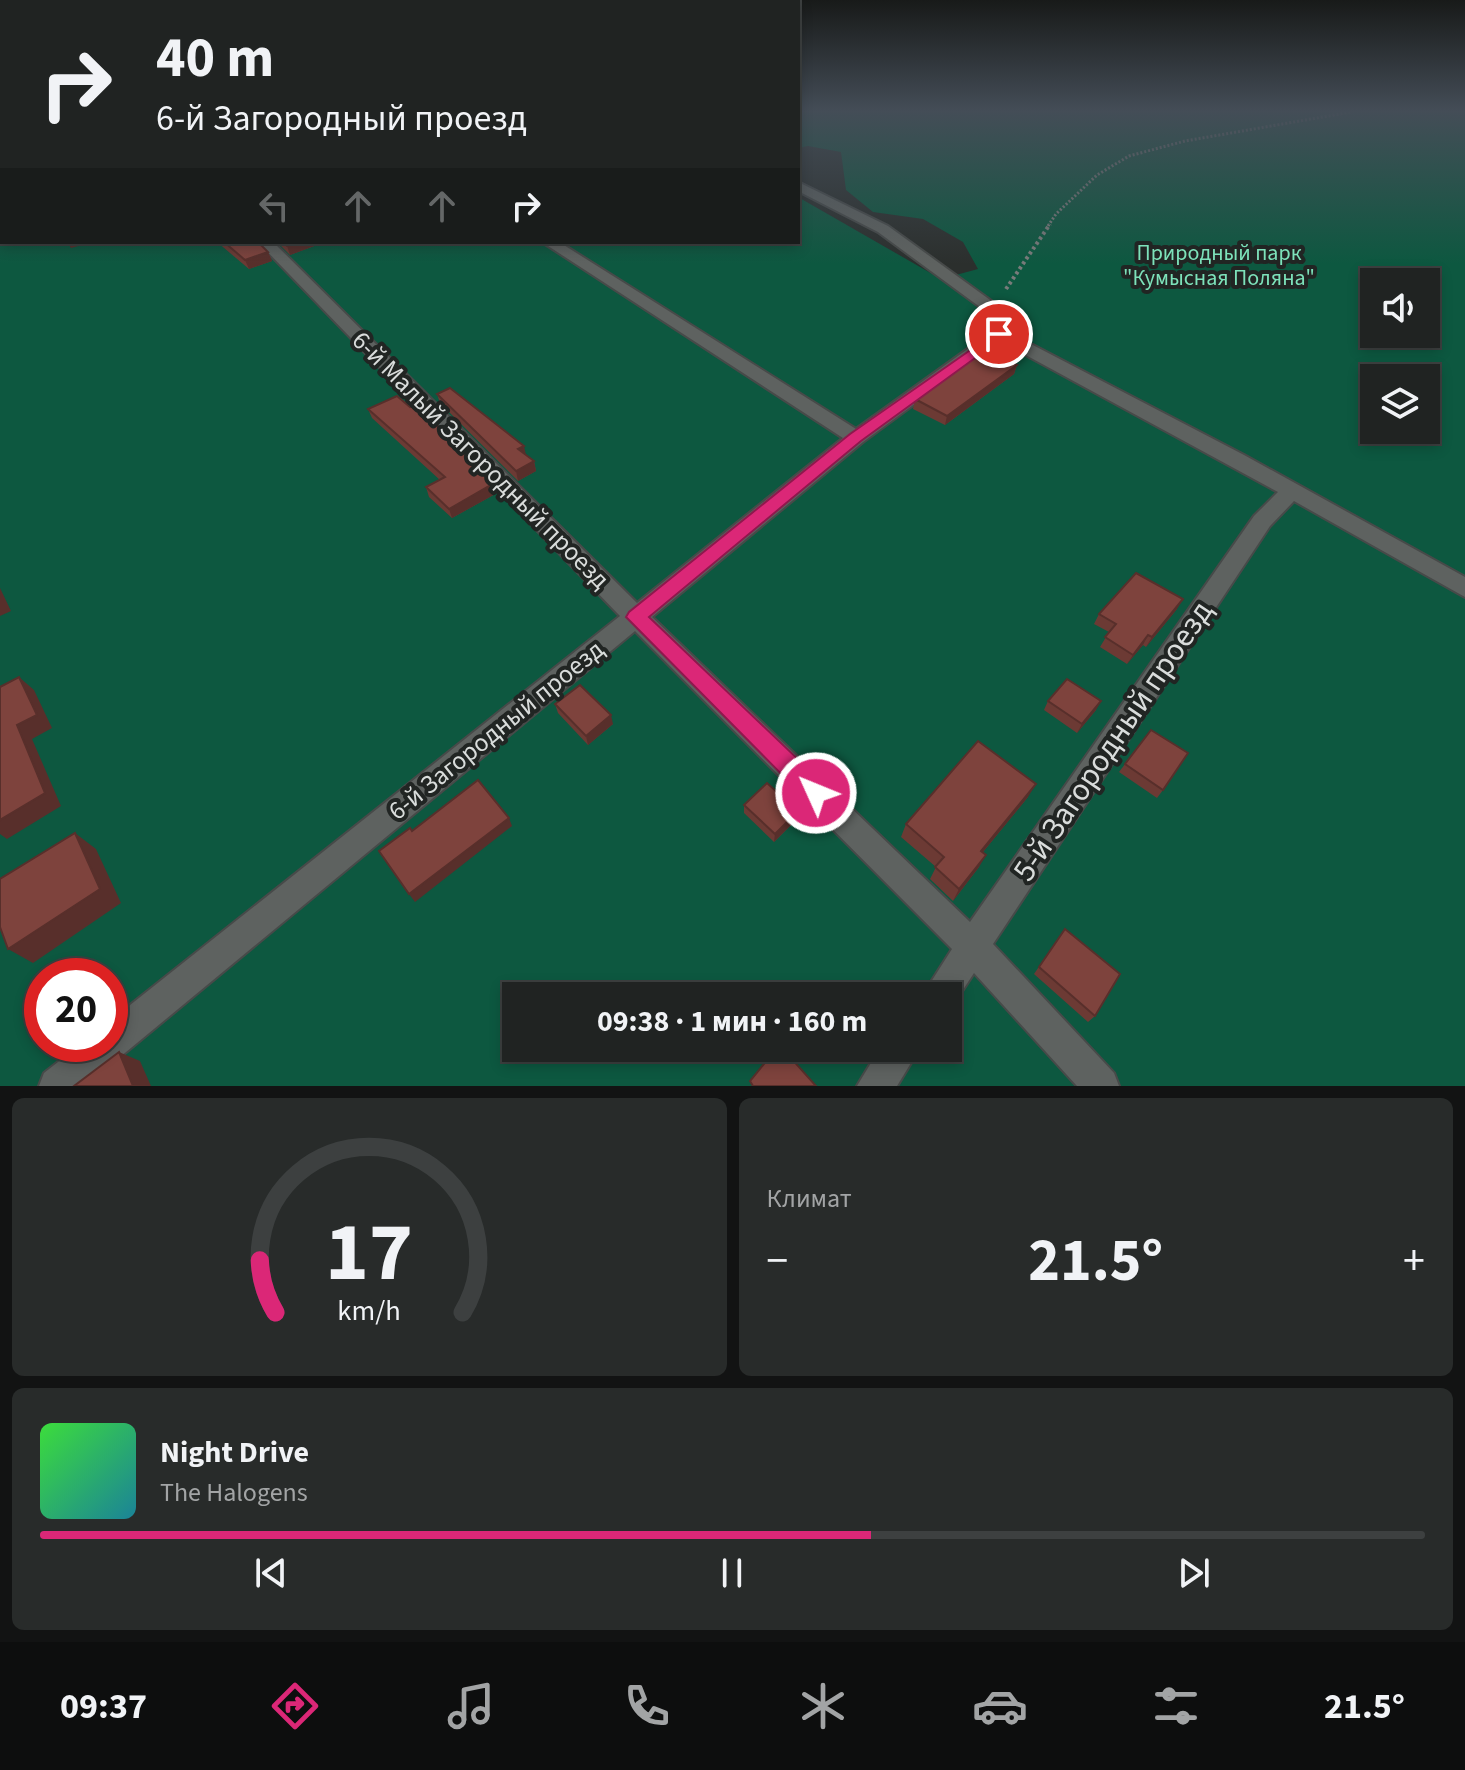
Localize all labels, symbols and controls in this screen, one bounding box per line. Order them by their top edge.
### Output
text: 40 m [156,19,274,98]
icon: right [24,32,128,136]
text: 6-й Загородный проезд [156,93,527,144]
icon: left [252,184,296,228]
icon: ahead [336,184,380,228]
icon: ahead [420,184,464,228]
icon: right [504,184,548,228]
park label: Природный парк "Кумысная Поляна" [1123,237,1315,294]
map controls [1360,268,1440,444]
button: sound [1360,268,1440,348]
pin [965,300,1033,368]
icon: arrive [977,312,1021,356]
street label: 6-й Малый Загородный проезд [344,323,618,597]
button: layers [1360,364,1440,444]
street label: 5-й Загородный проезд [1002,591,1224,891]
street label: 6-й Загородный проезд [380,631,612,829]
position arrow [774,751,858,835]
speed limit sign: 20 [24,958,128,1062]
text: 09:38 · 1 мин · 160 m [597,1000,867,1043]
text: Климат [767,1180,852,1217]
text: 17 [325,1194,413,1312]
text: 21.5° [1028,1219,1163,1304]
text: − [767,1230,788,1293]
text: + [1403,1230,1425,1293]
text: km/h [338,1291,401,1331]
text: Night Drive [160,1431,309,1474]
text: The Halogens [160,1474,308,1511]
icon: previous [249,1551,293,1595]
icon: pause [710,1551,754,1595]
icon: next [1172,1551,1216,1595]
icon: directions [267,1678,323,1734]
icon: music [443,1678,499,1734]
icon: phone [619,1678,675,1734]
icon: climate [795,1678,851,1734]
icon: car [972,1678,1028,1734]
icon: filters [1148,1678,1204,1734]
text: 09:37 [60,1681,147,1732]
text: 21.5° [1324,1681,1405,1732]

